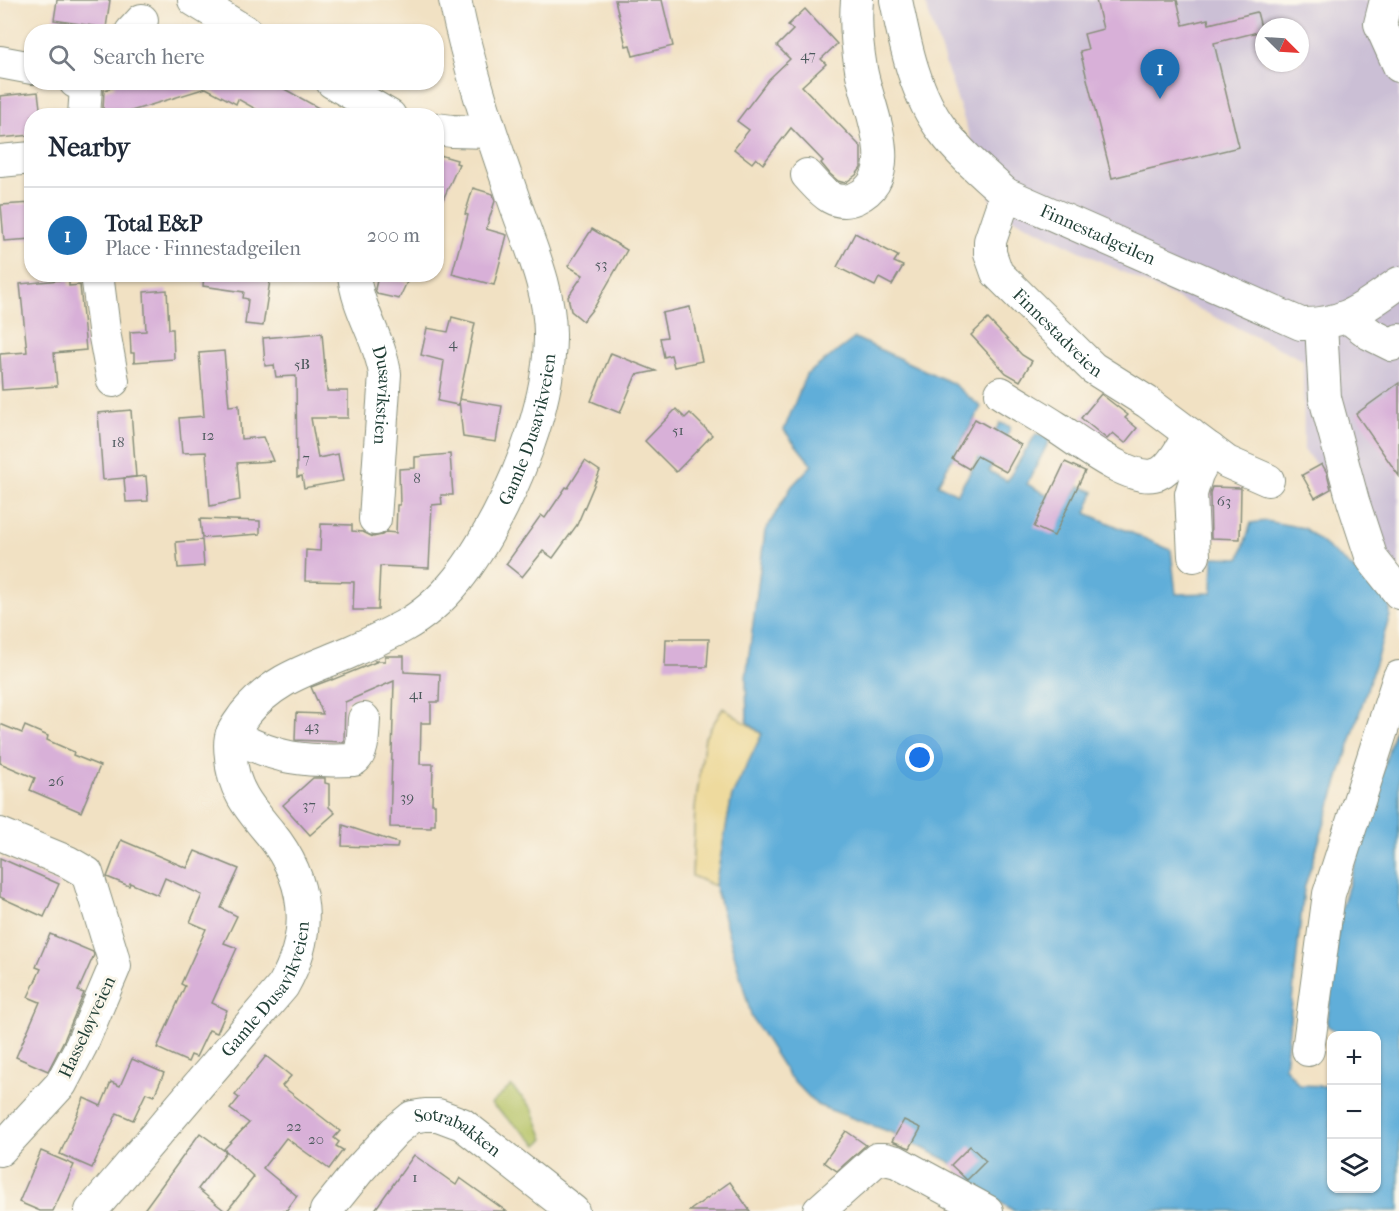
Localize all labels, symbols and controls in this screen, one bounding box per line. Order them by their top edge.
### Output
north arrow [1255,18,1309,72]
search box [24,24,444,90]
icon: search [45,41,78,74]
text: Search here [93,44,205,70]
house number: 47 [800,46,816,64]
pin: 1 [1140,50,1180,99]
text: Nearby [48,132,130,163]
street label: Finnestadgeilen [1037,200,1159,270]
text: Total E&P [105,211,202,237]
text: 1 [64,224,71,247]
text: 200 m [367,224,420,247]
text: Place · Finnestadgeilen [105,237,301,260]
house number: 53 [595,255,607,273]
street label: Finnestadveien [1008,284,1106,382]
house number: 4 [449,334,459,352]
street label: Dusavikstien [367,343,395,446]
street label: Gamle Dusavikveien [495,352,560,509]
house number: 5B [294,355,310,373]
house number: 51 [672,421,684,439]
house number: 12 [201,426,215,444]
house number: 18 [112,433,124,451]
house number: 7 [302,449,310,467]
house number: 8 [413,469,421,487]
house number: 63 [1217,492,1231,510]
house number: 41 [409,685,423,703]
house number: 43 [304,717,320,735]
your location [905,743,934,772]
house number: 26 [48,772,65,790]
house number: 39 [400,788,414,806]
house number: 37 [302,796,316,814]
street label: Gamle Dusavikveien [217,920,314,1061]
street label: Hasseløyveien [55,973,120,1081]
map controls [1327,1031,1381,1193]
button: + [1327,1031,1381,1085]
button: − [1327,1085,1381,1139]
street label: Sotrabakken [413,1105,505,1162]
house number: 22 [286,1117,302,1135]
house number: 20 [308,1130,324,1148]
button: layers [1327,1139,1381,1193]
house number: 1 [412,1168,418,1186]

